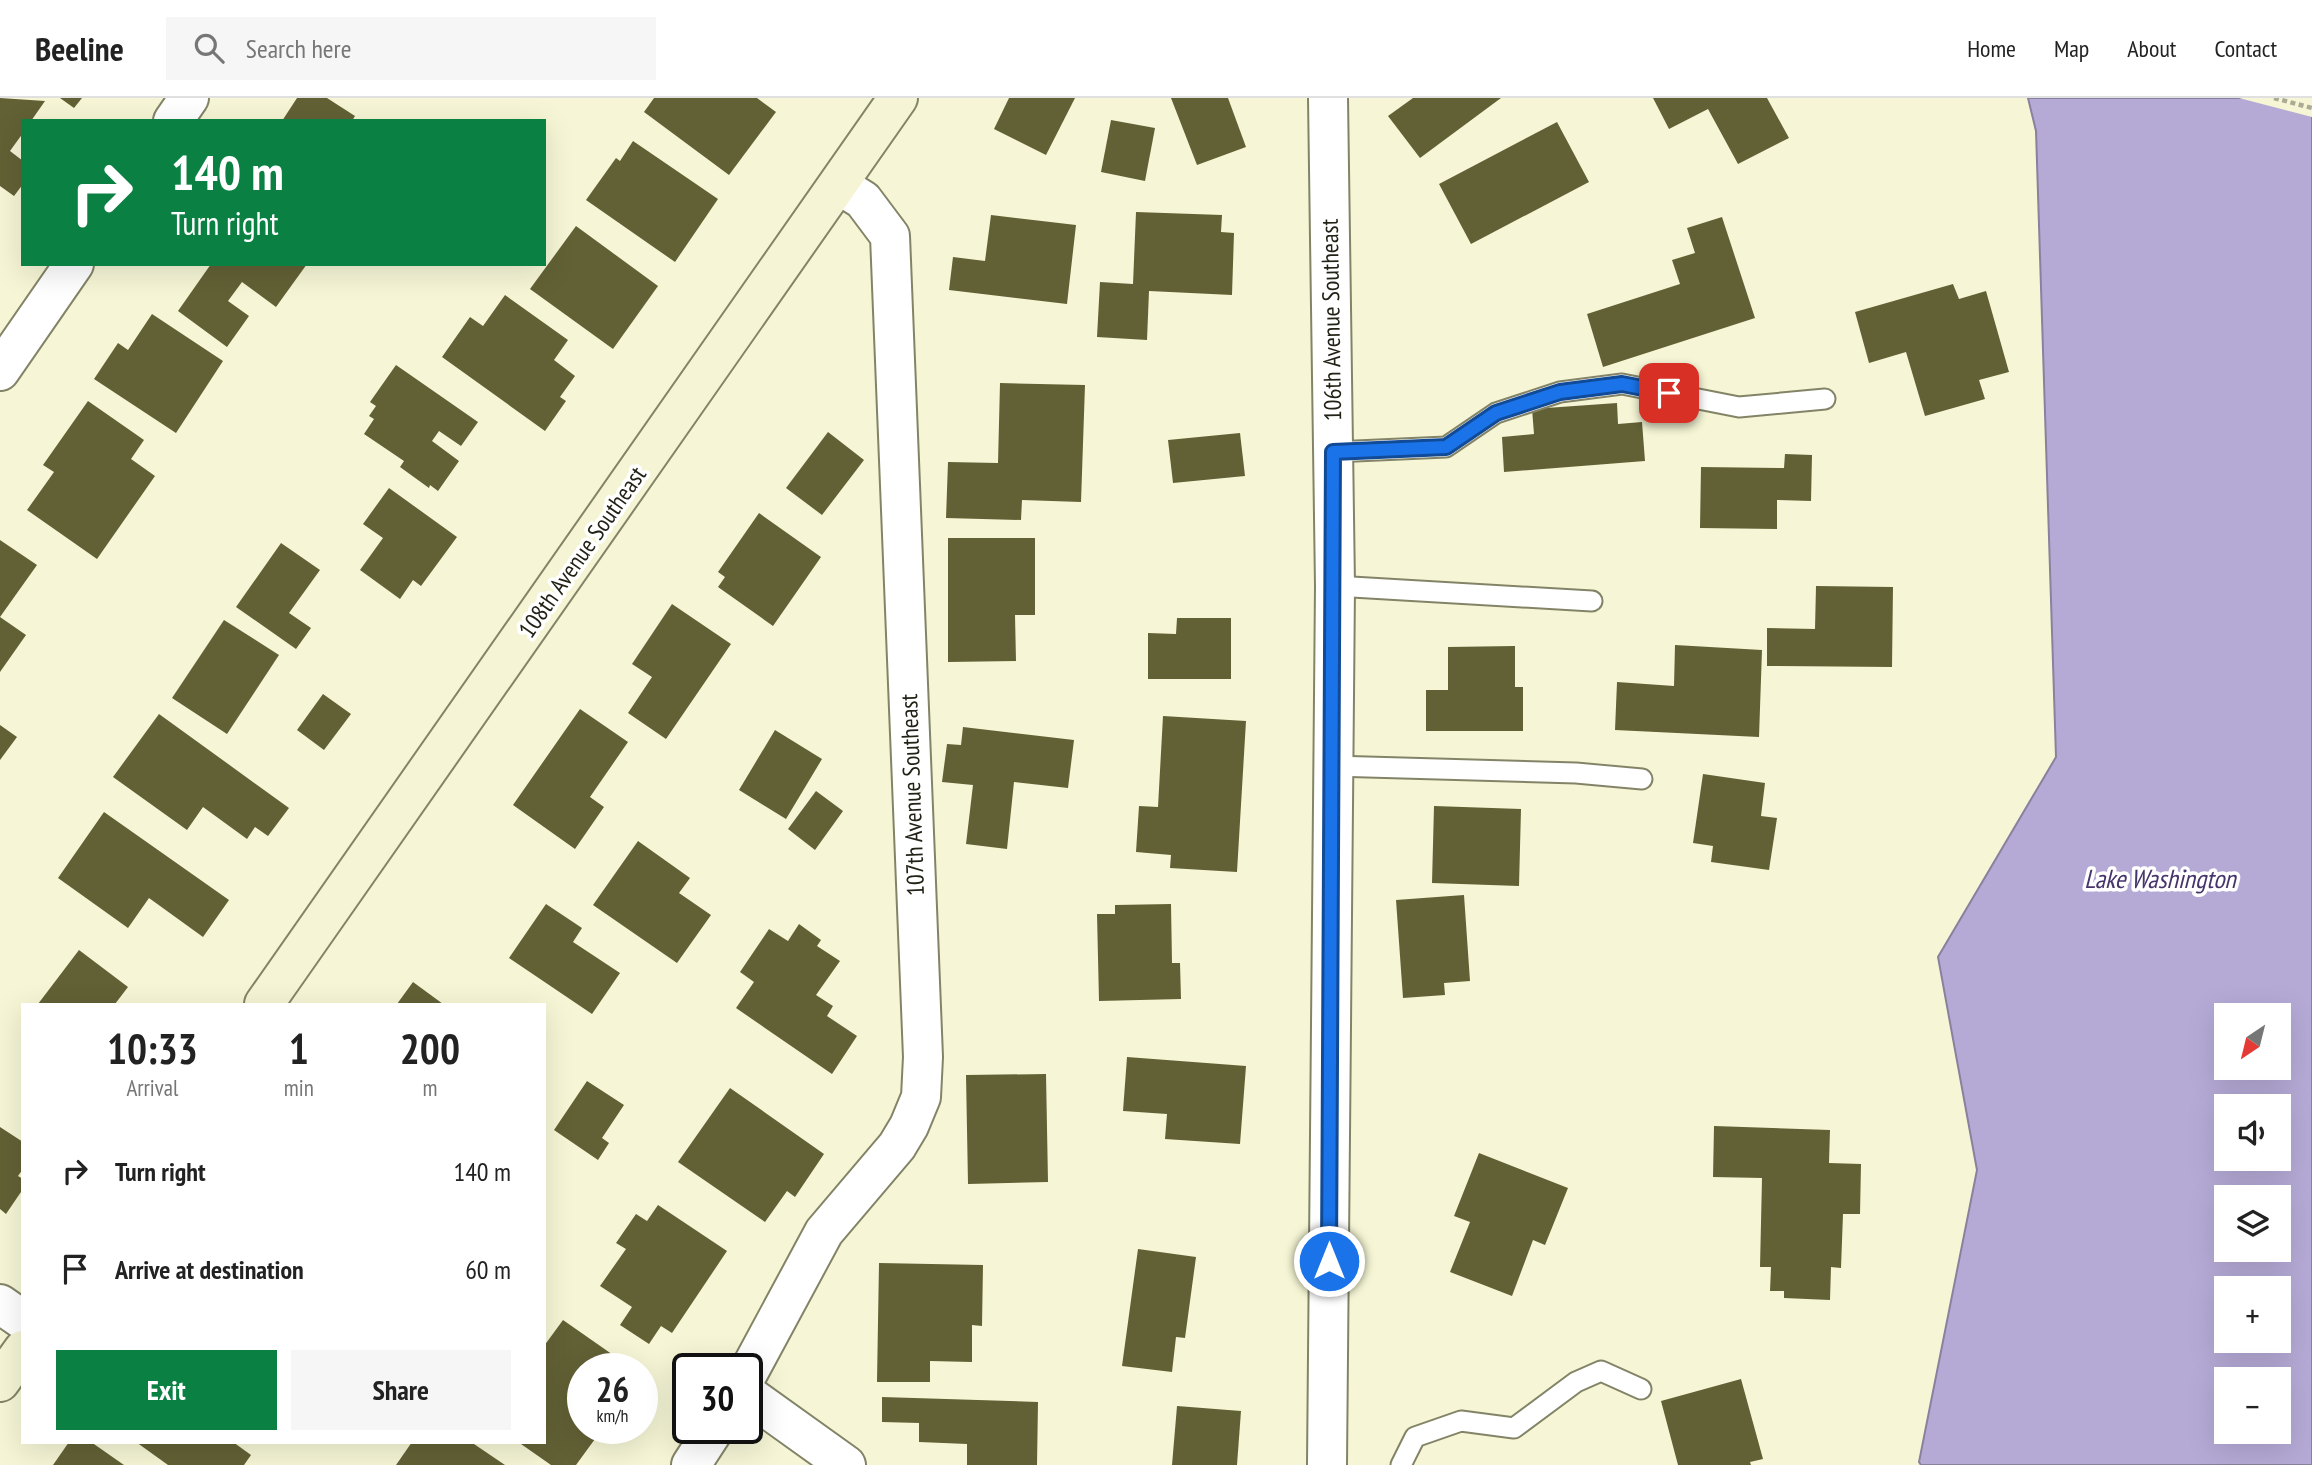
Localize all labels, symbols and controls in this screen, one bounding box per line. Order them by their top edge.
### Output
search box [166,17,656,80]
text: Beeline [35,27,124,70]
icon: search [190,29,228,67]
text: Search here [246,32,351,65]
text: Home [1967,33,2016,64]
text: Map [2054,33,2089,64]
text: About [2127,33,2176,64]
text: Contact [2214,33,2277,64]
text: 140 m [171,140,284,204]
icon: right [56,147,147,238]
text: Turn right [171,202,279,244]
street label: 106th Avenue Southeast [1314,218,1348,421]
pin [1639,363,1699,423]
icon: arrive [1650,374,1688,412]
street label: 108th Avenue Southeast [511,460,653,644]
street label: 107th Avenue Southeast [893,693,931,897]
water label: Lake Washington [2084,862,2237,895]
north arrow [2214,1003,2291,1080]
map controls [2214,1003,2291,1444]
text: 10:33 [107,1021,198,1076]
text: 1 [289,1021,309,1076]
text: 200 [400,1021,460,1076]
text: Arrival [126,1073,178,1102]
text: min [284,1073,314,1102]
text: m [422,1073,437,1102]
button: sound [2214,1094,2291,1171]
icon: right [56,1152,94,1190]
text: Turn right [115,1155,206,1188]
text: 140 m [453,1155,511,1188]
button: layers [2214,1185,2291,1262]
position arrow [1292,1224,1366,1298]
icon: arrive [56,1250,94,1288]
text: Arrive at destination [115,1253,304,1286]
text: 60 m [465,1253,511,1286]
button: + [2214,1276,2291,1353]
button: Exit [56,1350,277,1430]
button: Share [291,1350,511,1430]
speed limit sign: 30 [672,1353,763,1444]
text: 26 [596,1366,629,1412]
button: − [2214,1367,2291,1444]
text: km/h [597,1404,628,1427]

